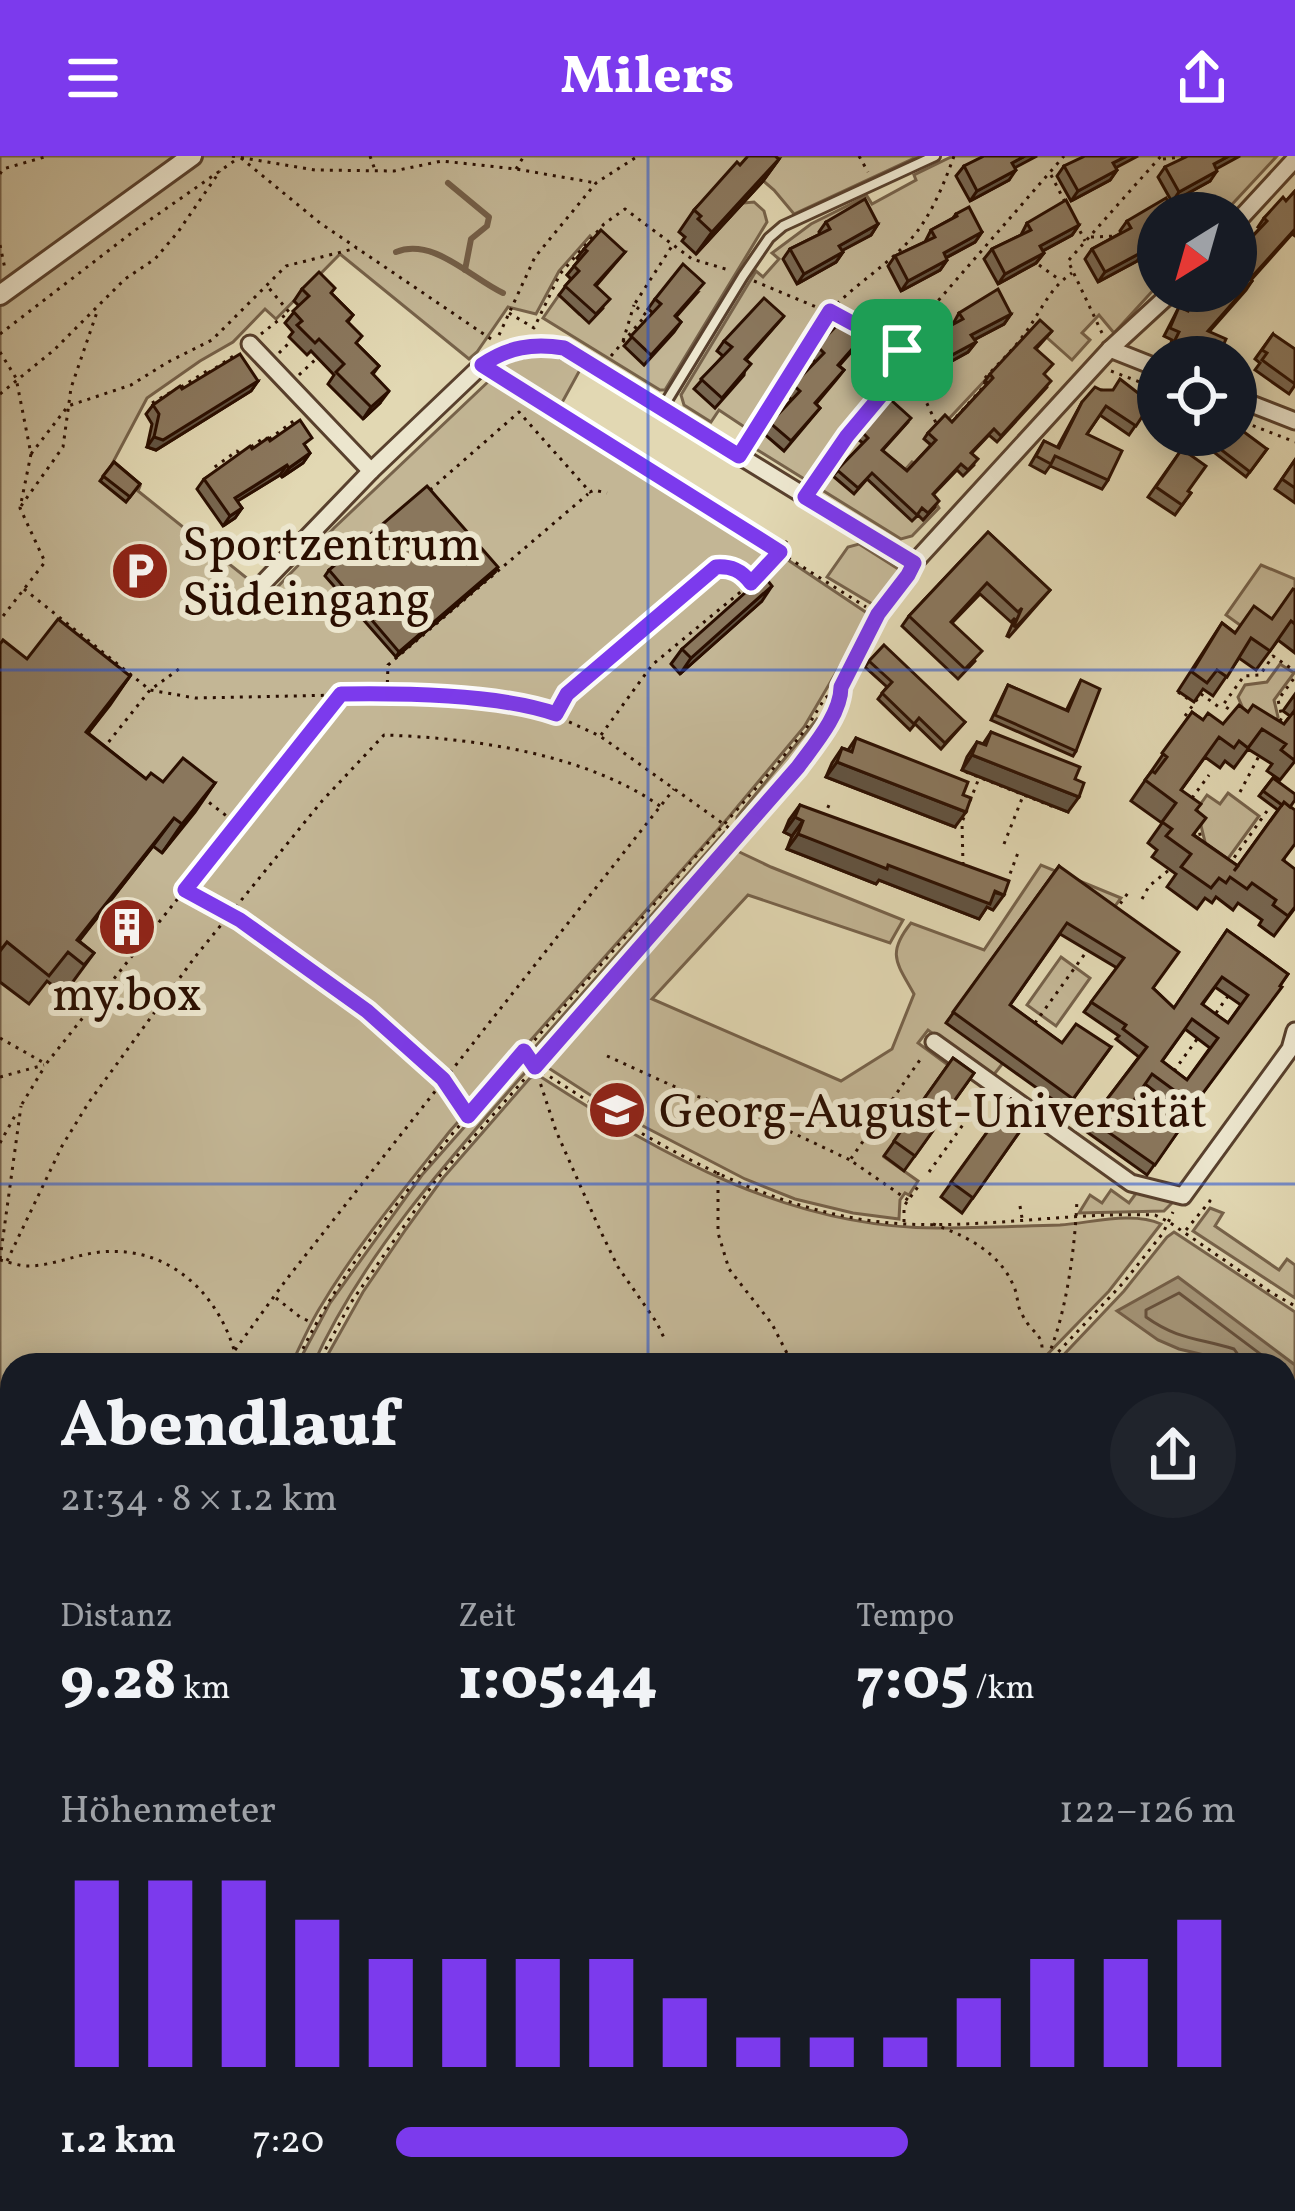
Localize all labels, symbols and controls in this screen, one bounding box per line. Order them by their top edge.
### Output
text: Milers [561,41,734,116]
icon: menu [60,45,126,111]
icon: share [1169,45,1235,111]
north arrow [1137,192,1257,312]
map controls [1137,192,1257,456]
pin [851,299,953,401]
icon: arrive [869,317,935,383]
button: locate [1137,336,1257,456]
place label: Sportzentrum Südeingang [182,514,480,636]
parking icon: Sportzentrum Südeingang [109,540,171,602]
building icon: my.box [96,896,158,958]
place label: my.box [52,964,202,1031]
school or university icon: Georg-August-Universität [586,1079,648,1141]
place label: Georg-August-Universität [659,1081,1207,1148]
text: Abendlauf [60,1382,398,1474]
button: share [1110,1392,1236,1518]
text: 21:34 · 8 × 1.2 km [60,1473,338,1527]
text: Distanz [60,1595,172,1641]
text: Zeit [458,1595,516,1641]
text: Tempo [856,1595,954,1641]
text: 9.28 [60,1641,177,1724]
text: 1:05:44 [458,1641,658,1724]
text: 7:05 [856,1641,969,1724]
text: km [177,1667,230,1713]
text: /km [969,1667,1035,1713]
text: Höhenmeter [60,1785,276,1839]
text: 122–126 m [1059,1785,1236,1839]
text: 1.2 km [60,2115,176,2169]
text: 7:20 [252,2115,324,2169]

